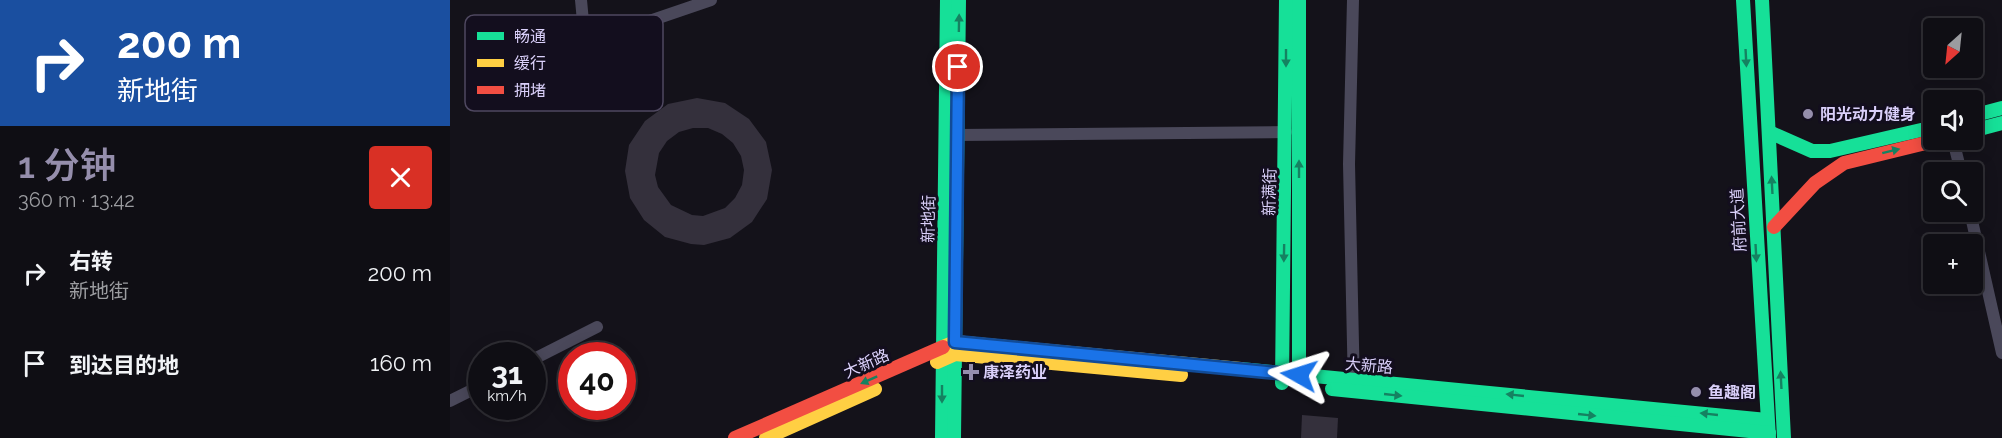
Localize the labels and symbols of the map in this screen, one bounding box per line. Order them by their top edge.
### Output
one-way arrow [954,13,963,32]
legend [465,15,663,111]
north arrow [1923,18,1983,78]
text: 畅通 [514,27,546,46]
pin [932,41,983,92]
one-way arrow [1281,49,1291,68]
one-way arrow [1741,49,1750,68]
text: 缓行 [514,54,546,73]
text: 拥堵 [514,81,546,100]
place label: 阳光动力健身 [1820,105,1916,124]
marker: 阳光动力健身 [1801,107,1815,121]
one-way arrow [1882,146,1901,155]
one-way arrow [1294,160,1304,179]
street label: 新满街 [1260,168,1279,216]
one-way arrow [1767,175,1776,194]
street label: 府前大道 [1727,188,1750,252]
street label: 新地街 [919,195,938,243]
one-way arrow [1279,244,1289,263]
one-way arrow [1752,244,1761,263]
speed limit sign: 40 [558,342,636,420]
position arrow [1267,343,1331,407]
street label: 大新路 [840,345,892,382]
street label: 大新路 [1344,354,1394,377]
place label: 康泽药业 [983,363,1047,382]
marker: 康泽药业 [964,365,978,379]
one-way arrow [1777,370,1786,389]
one-way arrow [859,375,877,385]
place label: 鱼趣阁 [1708,383,1756,402]
one-way arrow [937,385,947,404]
marker: 鱼趣阁 [1689,385,1703,399]
one-way arrow [1383,390,1402,400]
one-way arrow [1506,390,1525,400]
one-way arrow [1700,409,1719,419]
one-way arrow [1577,410,1596,420]

